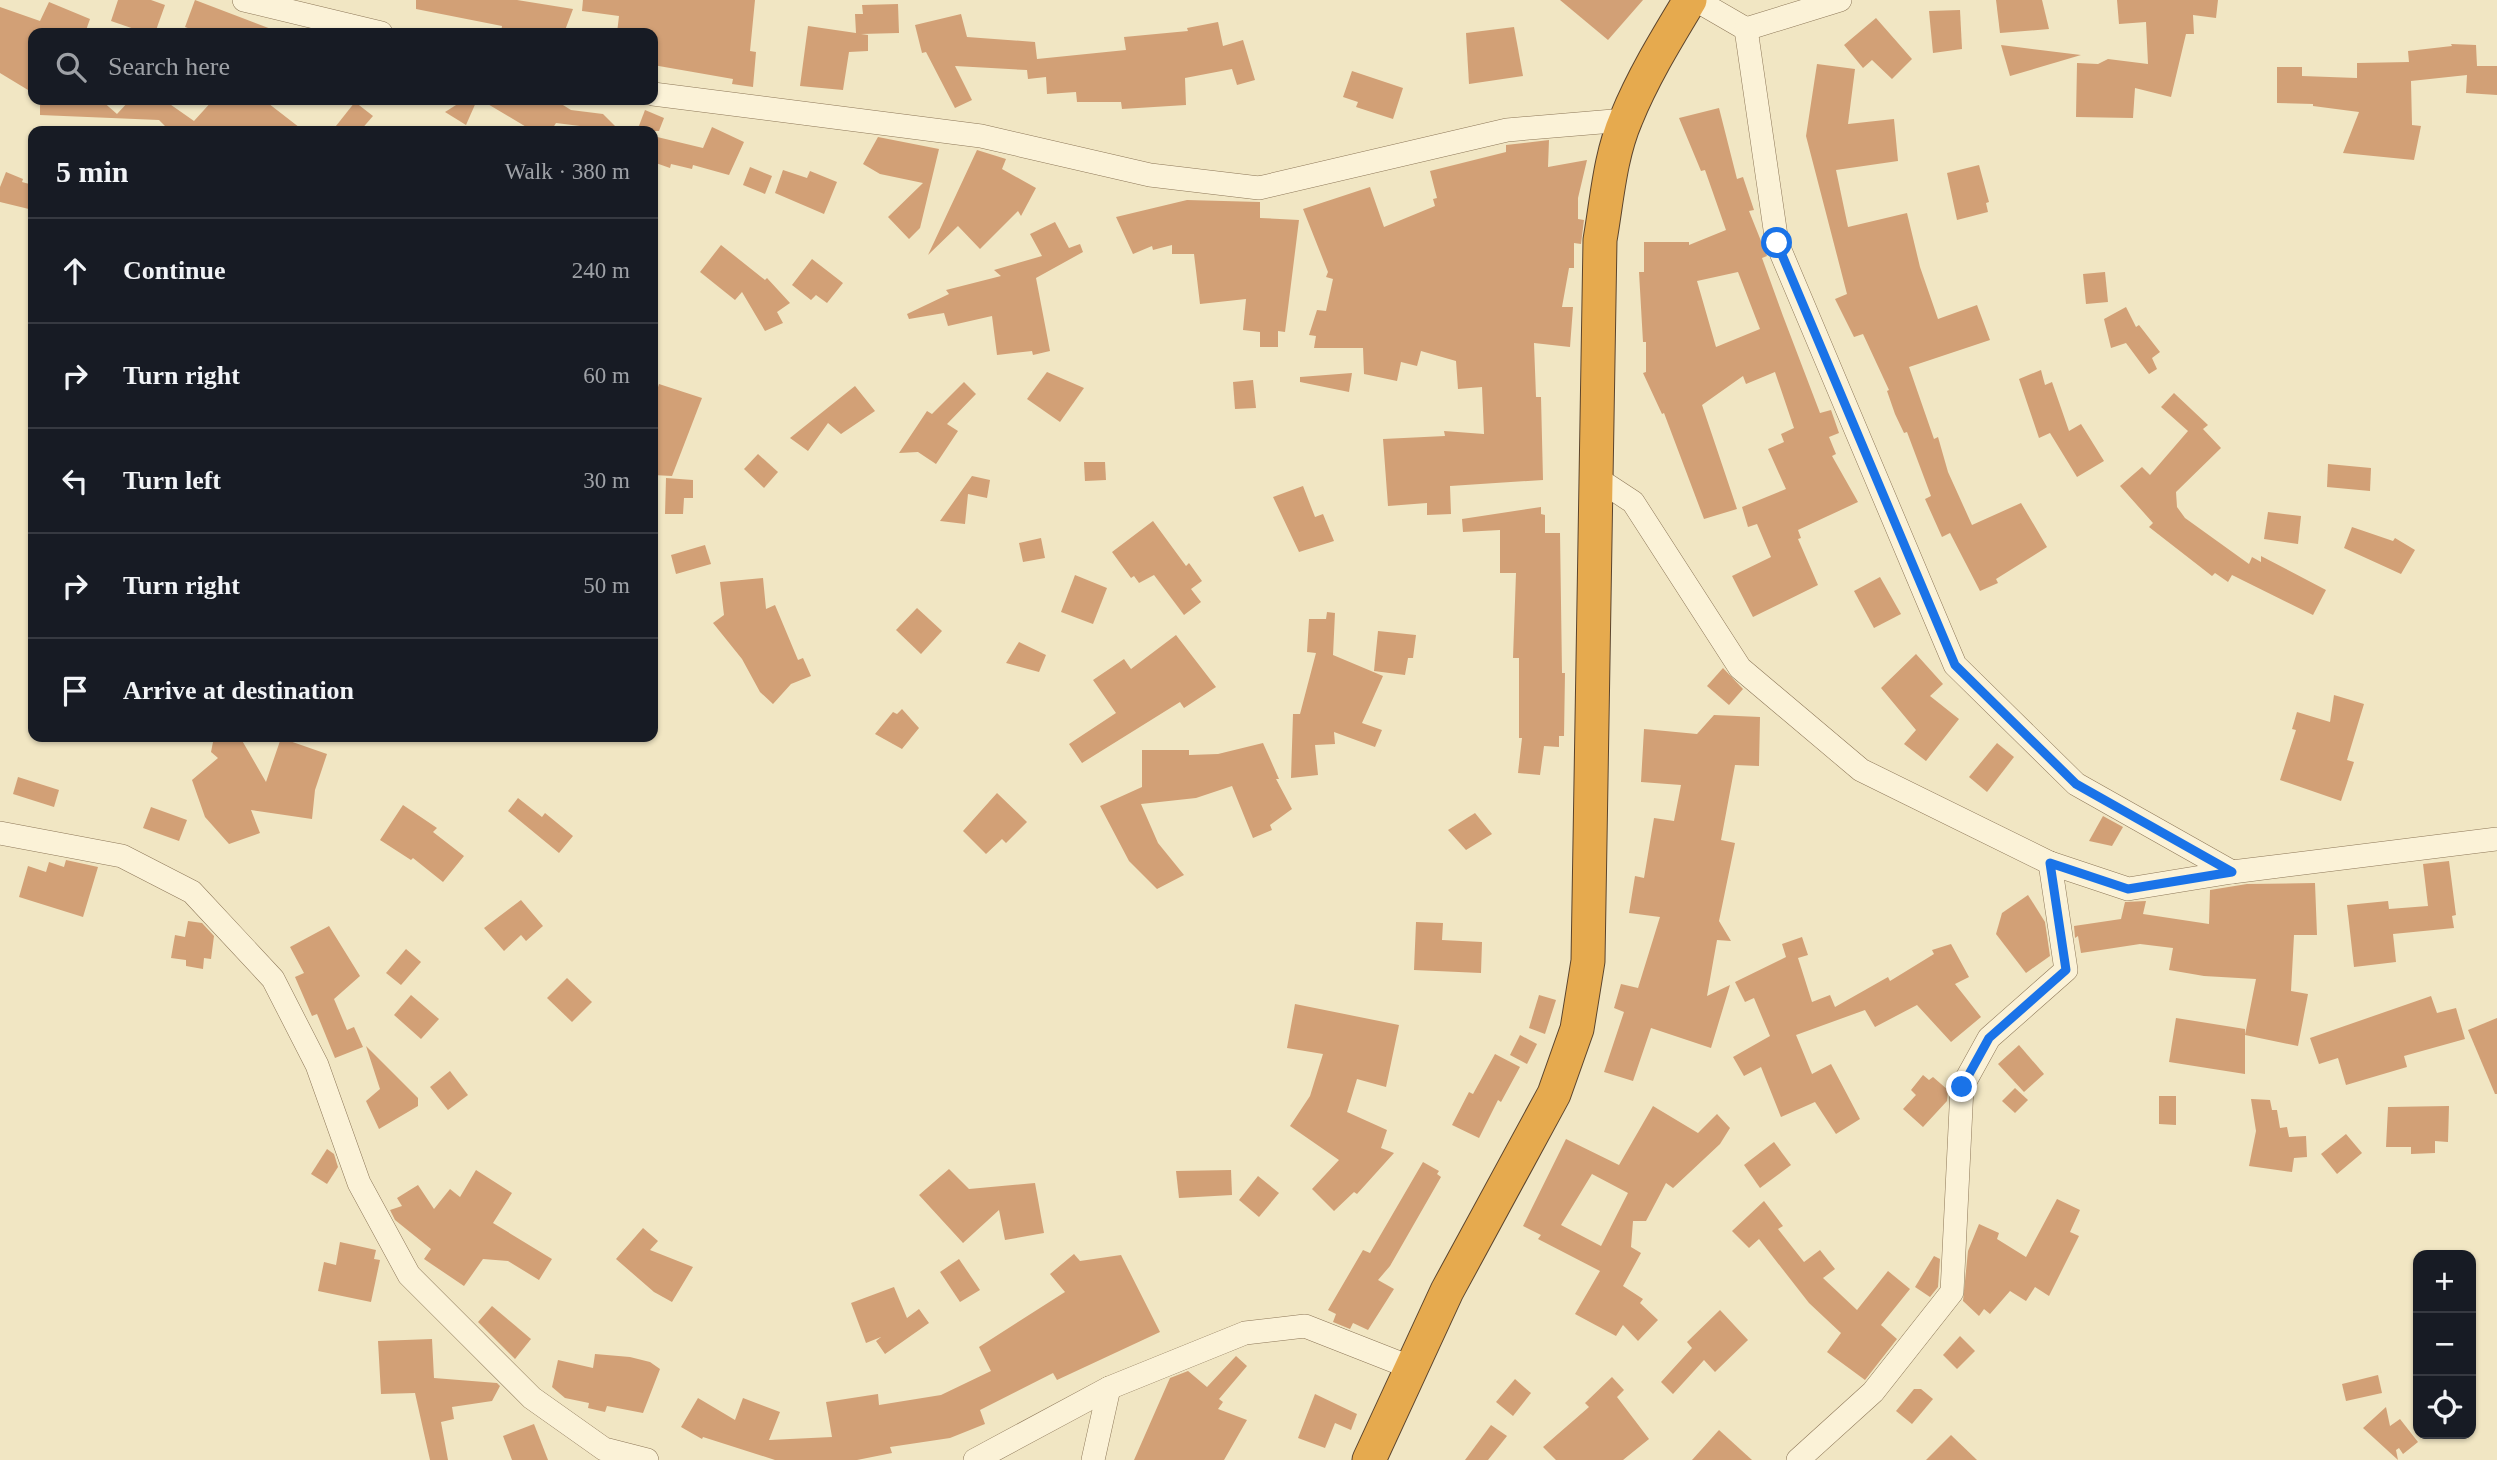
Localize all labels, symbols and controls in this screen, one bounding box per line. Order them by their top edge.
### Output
search box [28,28,658,105]
icon: search [52,48,90,86]
text: Search here [108,52,230,81]
text: 5 min [56,155,129,188]
text: Walk · 380 m [505,159,630,184]
route start [1761,227,1792,258]
icon: ahead [56,252,94,290]
text: Continue [123,256,226,285]
text: 240 m [572,258,630,283]
icon: right [56,357,94,395]
text: Turn right [123,361,240,390]
text: 60 m [583,363,630,388]
icon: left [56,462,94,500]
text: Turn left [123,466,221,495]
text: 30 m [583,468,630,493]
icon: right [56,567,94,605]
text: Turn right [123,571,240,600]
text: 50 m [583,573,630,598]
icon: arrive [56,672,94,710]
text: Arrive at destination [123,676,354,705]
route end [1946,1071,1977,1102]
map controls [2413,1250,2476,1439]
button: + [2413,1250,2476,1313]
button: − [2413,1313,2476,1376]
button: locate [2413,1376,2476,1439]

